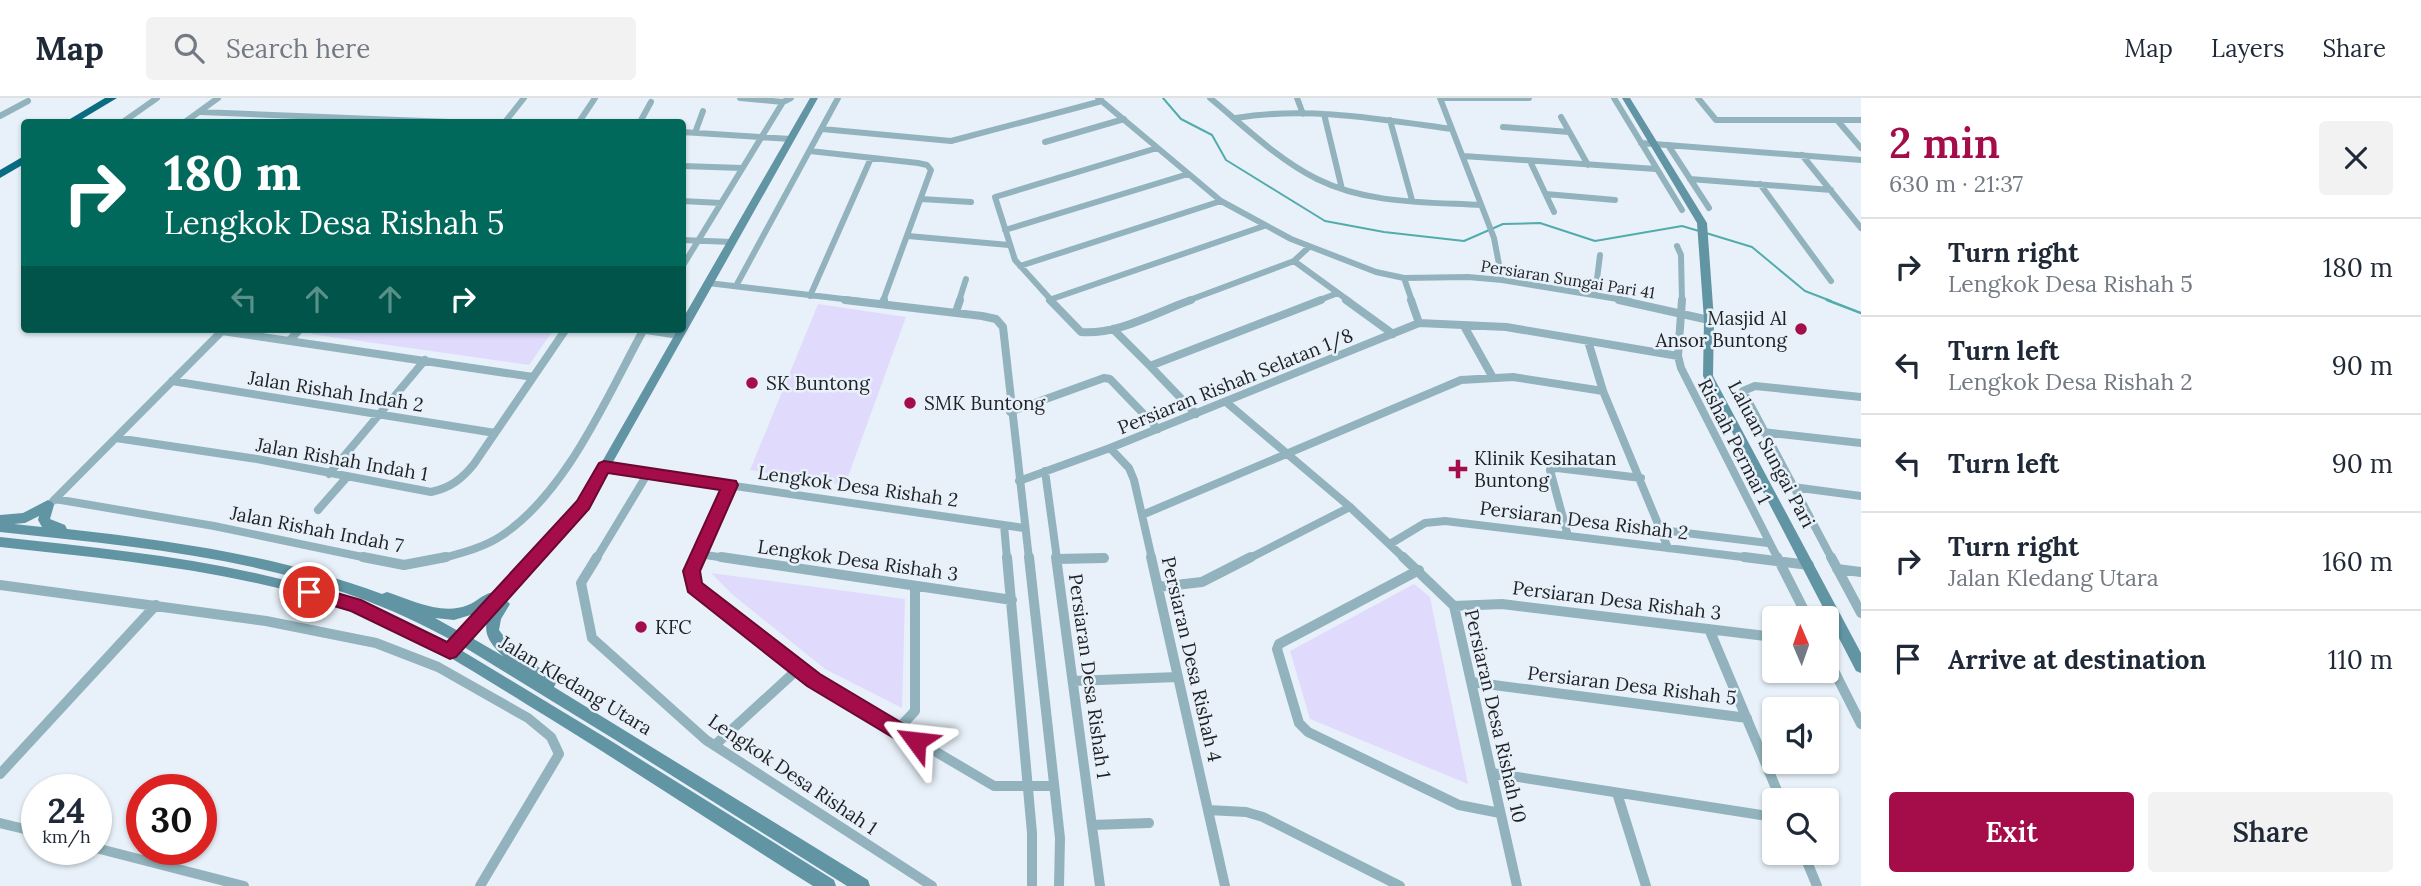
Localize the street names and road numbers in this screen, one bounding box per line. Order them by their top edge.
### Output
street label: Persiaran Sungai Pari 41 [1479,255,1657,303]
street label: Persiaran Rishah Selatan 1/8 [1114,323,1357,440]
street label: Jalan Rishah Indah 2 [246,365,425,417]
street label: Rishah Permai 1 [1693,374,1777,508]
street label: Laluan Sungai Pari [1723,376,1821,532]
street label: Jalan Rishah Indah 1 [253,432,430,486]
street label: Lengkok Desa Rishah 2 [756,460,960,512]
street label: Persiaran Desa Rishah 2 [1478,495,1690,545]
street label: Jalan Rishah Indah 7 [227,500,406,558]
street label: Lengkok Desa Rishah 3 [756,534,960,586]
street label: Persiaran Desa Rishah 4 [1157,554,1227,764]
street label: Persiaran Desa Rishah 1 [1064,572,1116,780]
street label: Persiaran Desa Rishah 3 [1511,575,1723,625]
street label: Persiaran Desa Rishah 10 [1460,607,1532,825]
street label: Jalan Kledang Utara [494,629,657,740]
street label: Persiaran Desa Rishah 5 [1526,660,1738,710]
street label: Lengkok Desa Rishah 1 [704,708,882,840]

